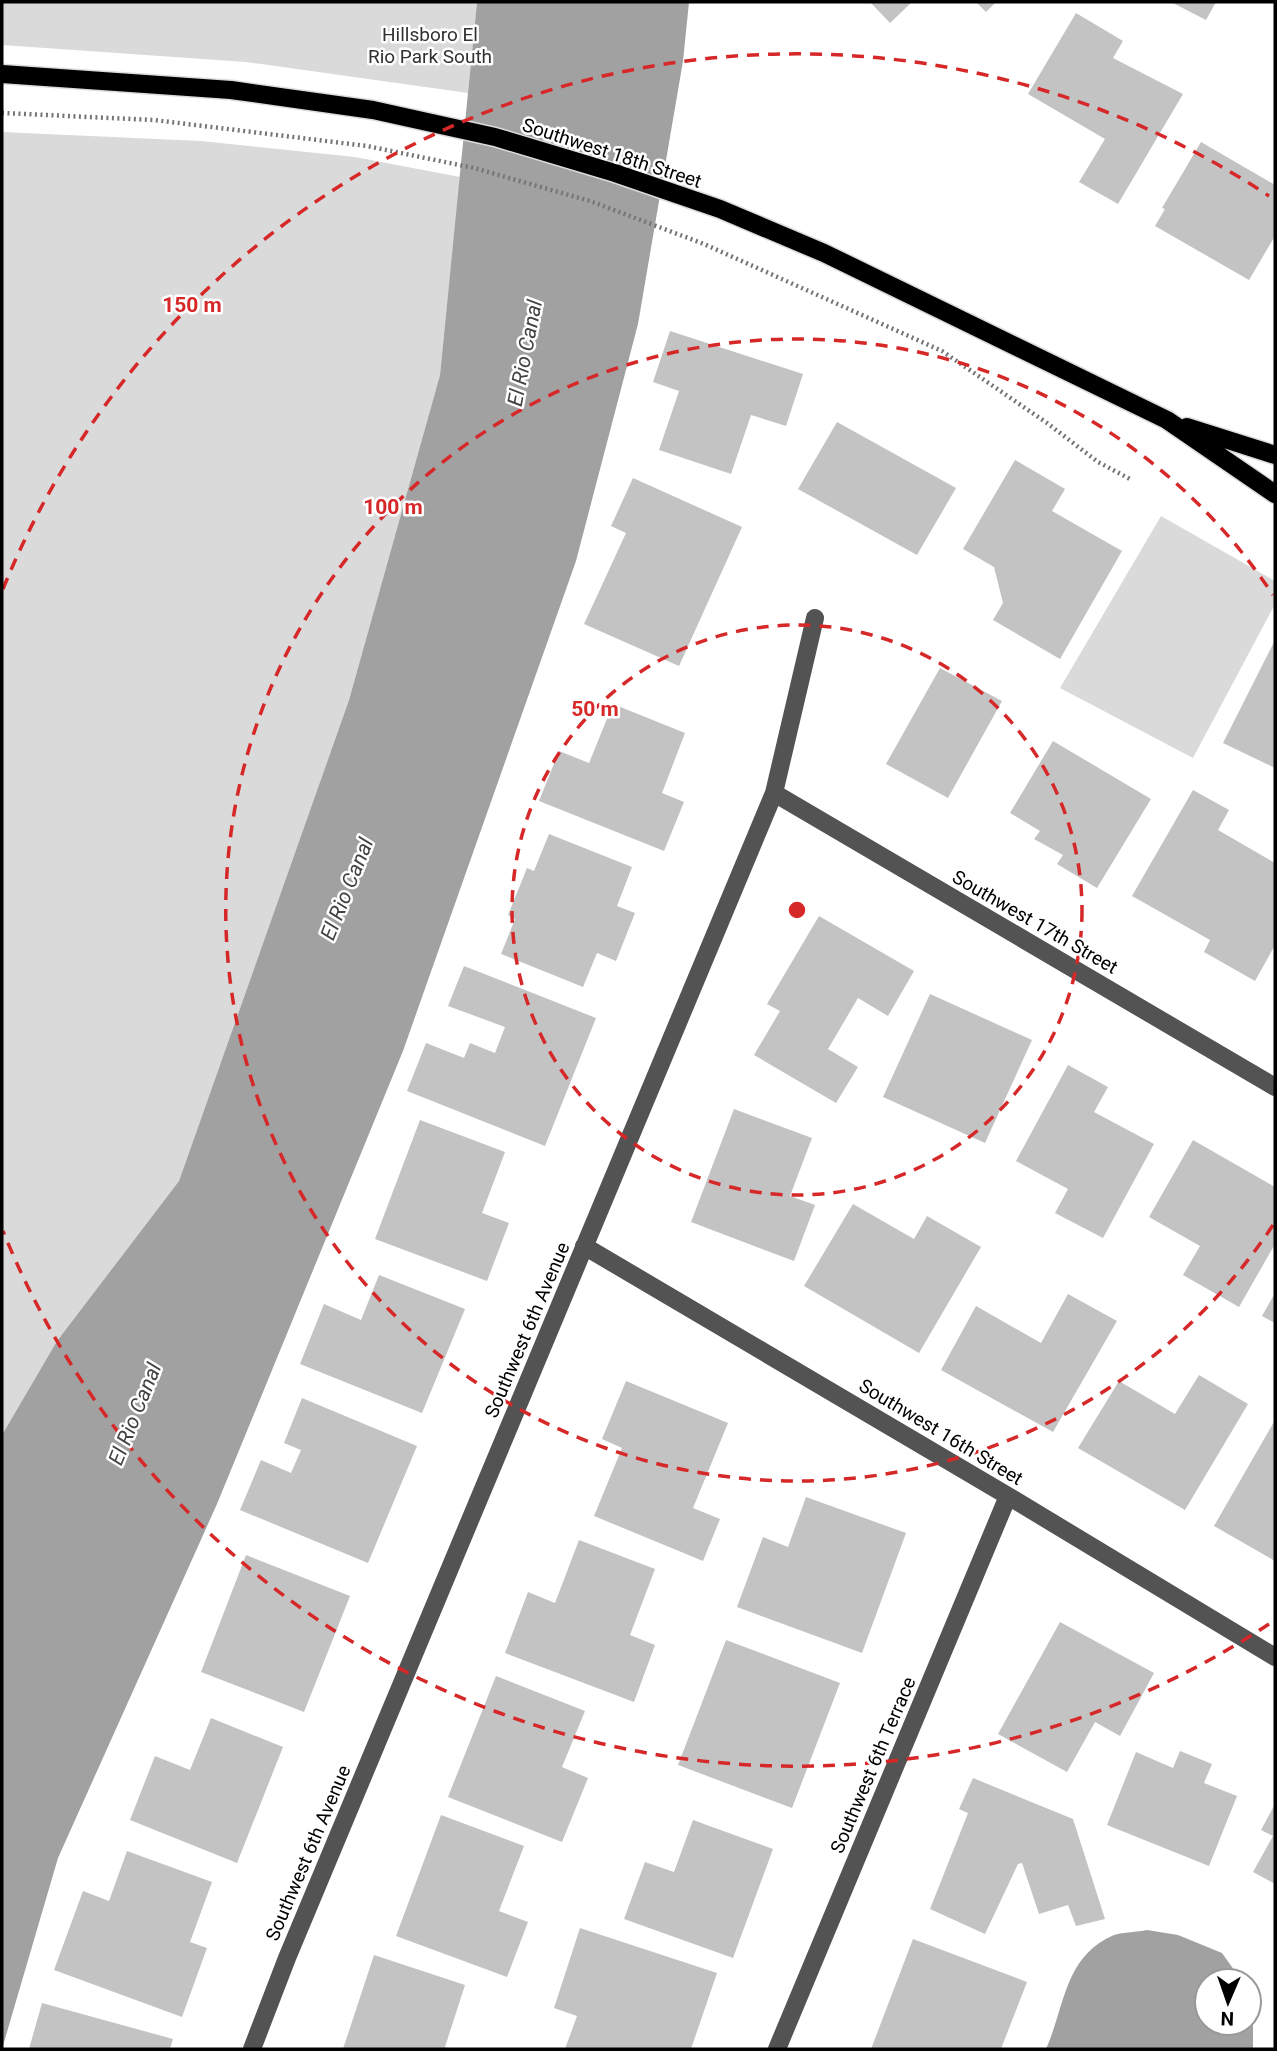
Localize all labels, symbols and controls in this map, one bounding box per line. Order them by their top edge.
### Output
park label: Hillsboro El Rio Park South [368,23,492,68]
street label: Southwest 18th Street [519,113,705,193]
text: 150 m [162,293,222,317]
water label: El Rio Canal [503,297,547,408]
text: 100 m [363,495,423,519]
text: 50 m [571,697,619,721]
water label: El Rio Canal [316,834,379,943]
street label: Southwest 17th Street [948,865,1122,979]
centre of rings [785,898,809,922]
street label: Southwest 6th Avenue [480,1239,574,1421]
water label: El Rio Canal [104,1359,167,1468]
street label: Southwest 16th Street [855,1374,1027,1490]
street label: Southwest 6th Terrace [825,1673,921,1857]
street label: Southwest 6th Avenue [261,1762,355,1944]
north arrow [1193,1967,1263,2037]
text: N [1220,2007,1235,2030]

